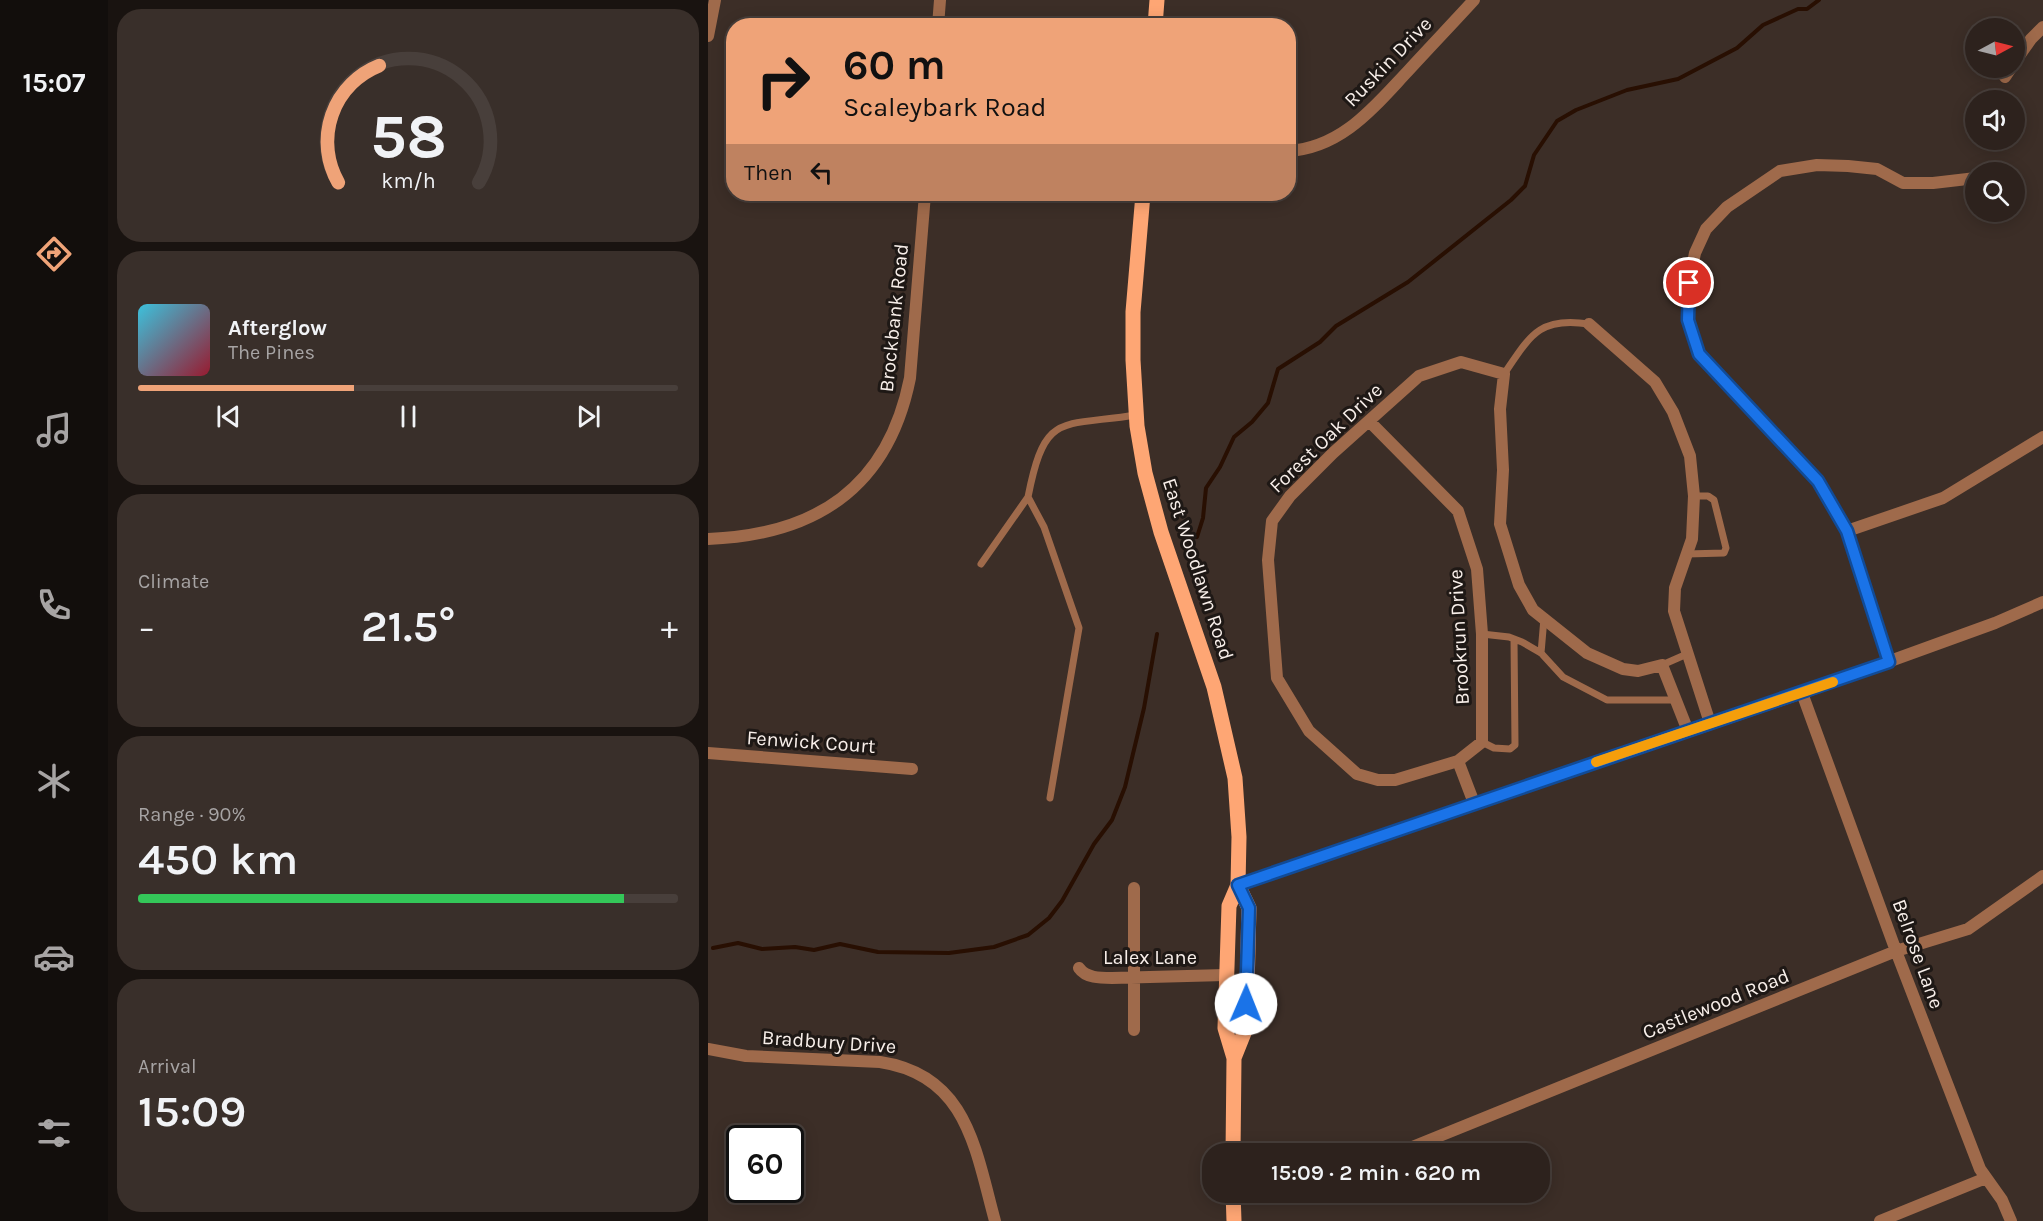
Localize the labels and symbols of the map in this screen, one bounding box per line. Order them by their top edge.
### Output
street label: Ruskin Drive [1340,12,1436,112]
north arrow [1965,18,2025,78]
street label: Brockbank Road [875,243,913,393]
pin [1663,257,1714,308]
street label: Forest Oak Drive [1265,378,1387,498]
street label: East Woodlawn Road [1158,475,1238,663]
street label: Brookrun Drive [1444,569,1474,705]
street label: Fenwick Court [746,726,877,758]
street label: Belrose Lane [1888,896,1948,1012]
street label: Lalex Lane [1103,946,1197,969]
street label: Castlewood Road [1639,964,1793,1044]
position arrow [1214,972,1278,1036]
street label: Bradbury Drive [761,1026,897,1058]
speed limit sign: 60 [726,1125,804,1203]

